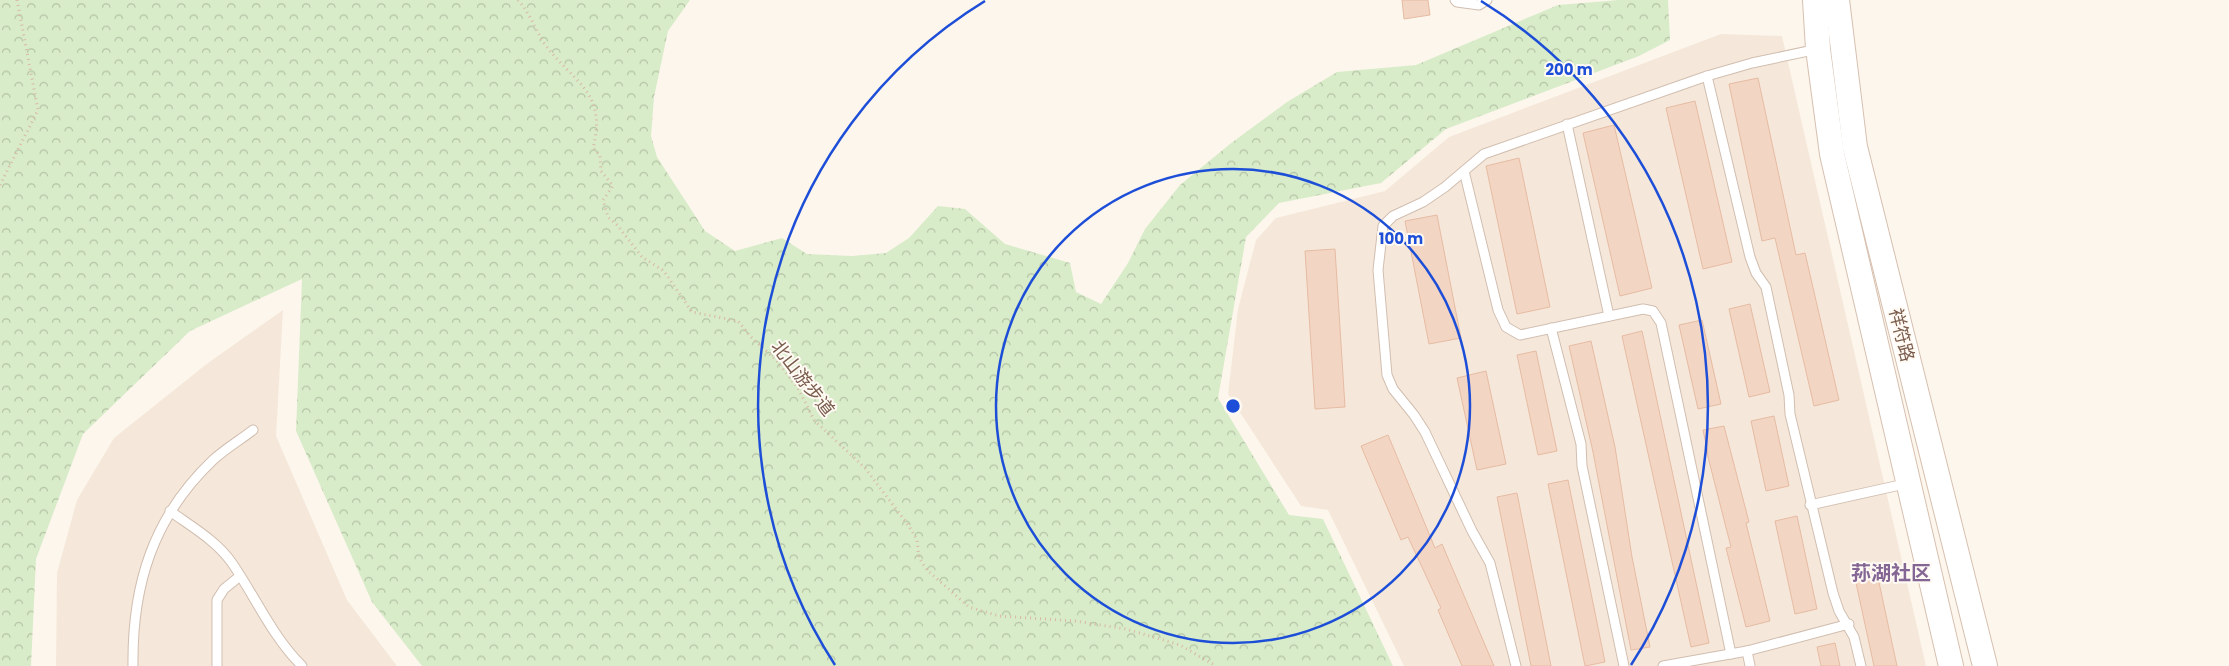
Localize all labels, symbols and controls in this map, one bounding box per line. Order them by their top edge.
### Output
text: 200 m [1545,59,1593,80]
text: 100 m [1379,228,1423,249]
street label: 祥符路 [1883,306,1921,364]
street label: 北山游步道 [765,335,841,421]
centre of rings [1224,397,1242,415]
district label: 荪湖社区 [1851,559,1931,587]

